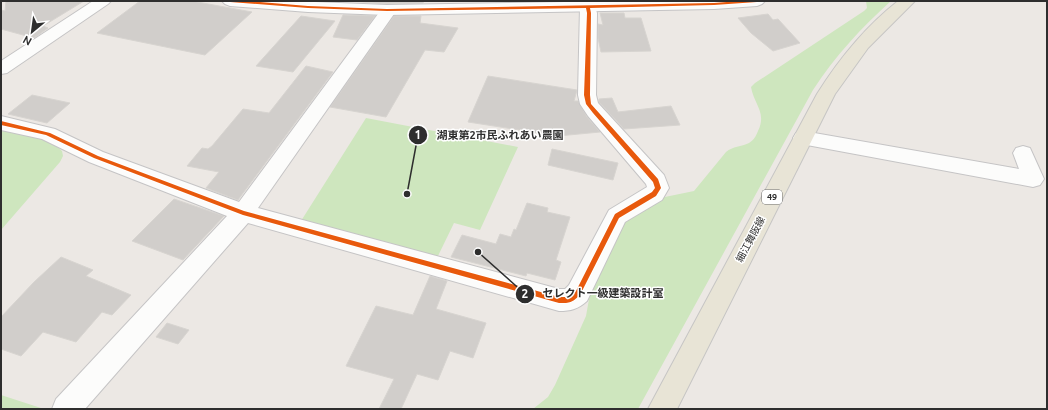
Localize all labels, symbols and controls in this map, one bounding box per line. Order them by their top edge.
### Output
north arrow [12,12,52,52]
text: N [21,34,34,48]
callout: 湖東第2市民ふれあい農園 [408,123,572,146]
text: 1 [415,128,421,141]
text: 湖東第2市民ふれあい農園 [436,129,564,141]
road number: 49 [762,190,782,204]
street label: 細江舞阪線 [734,215,767,264]
callout: セレクト一級建築設計室 [515,282,672,305]
text: 2 [522,287,529,300]
text: セレクト一級建築設計室 [543,287,664,299]

